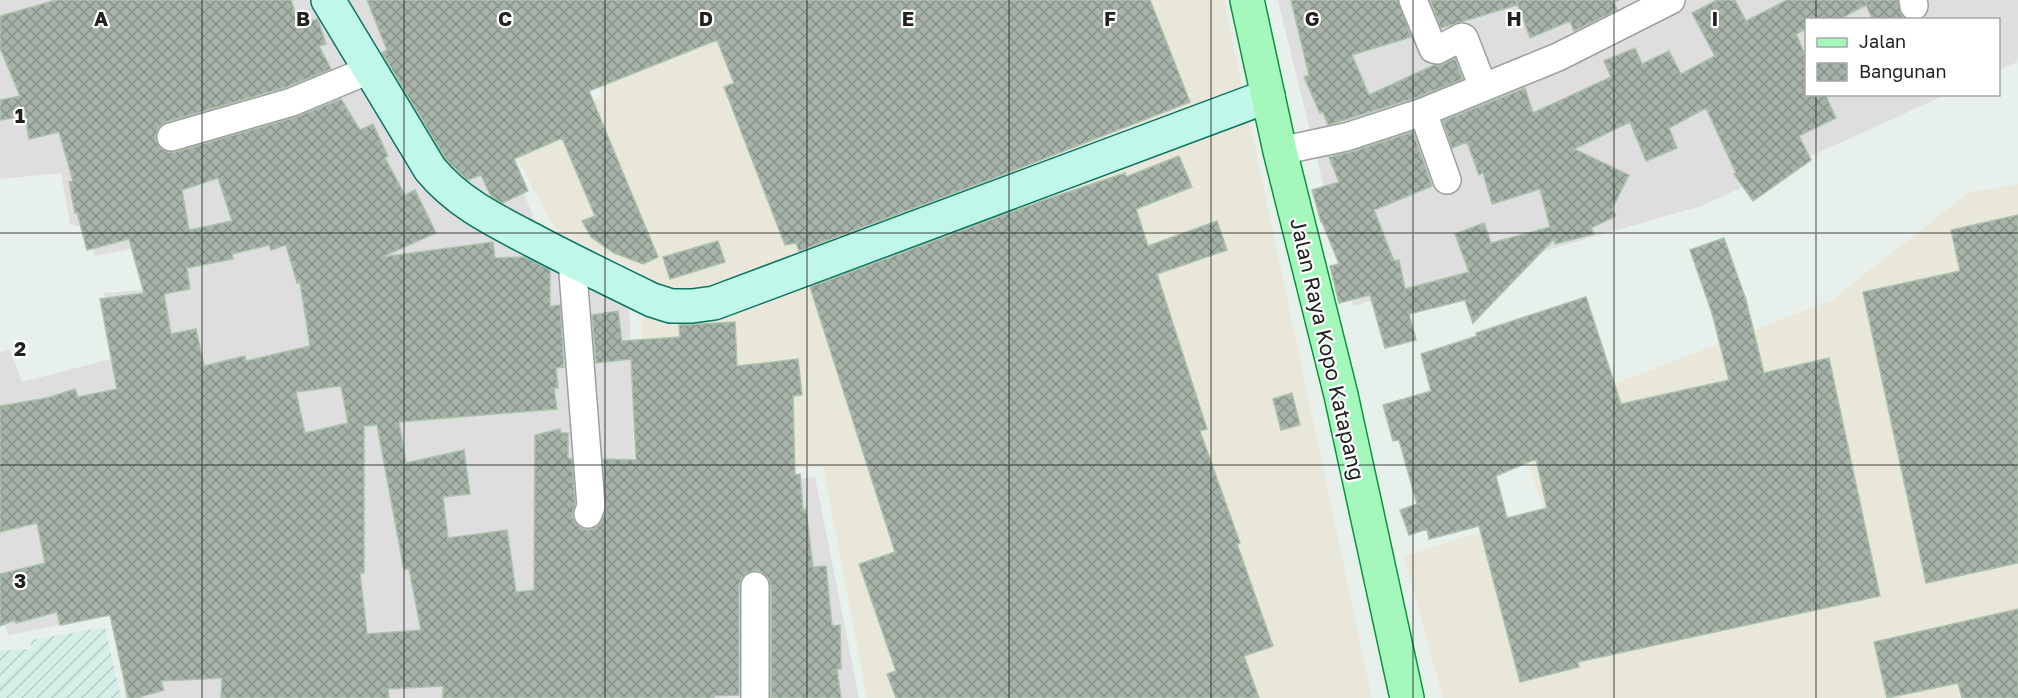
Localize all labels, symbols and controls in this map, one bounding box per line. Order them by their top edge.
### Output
text: A [94,6,108,30]
text: B [296,6,310,30]
text: C [498,6,512,30]
text: D [699,6,713,30]
text: E [902,6,914,30]
text: F [1104,6,1116,30]
text: G [1305,6,1319,30]
text: H [1506,6,1522,30]
text: I [1712,6,1718,30]
legend [1805,18,2000,96]
text: Jalan [1859,30,1906,52]
text: Bangunan [1859,60,1947,82]
text: 1 [15,103,25,127]
street label: Jalan Raya Kopo Katapang [1285,215,1371,483]
text: 2 [14,336,26,360]
text: 3 [14,568,26,592]

